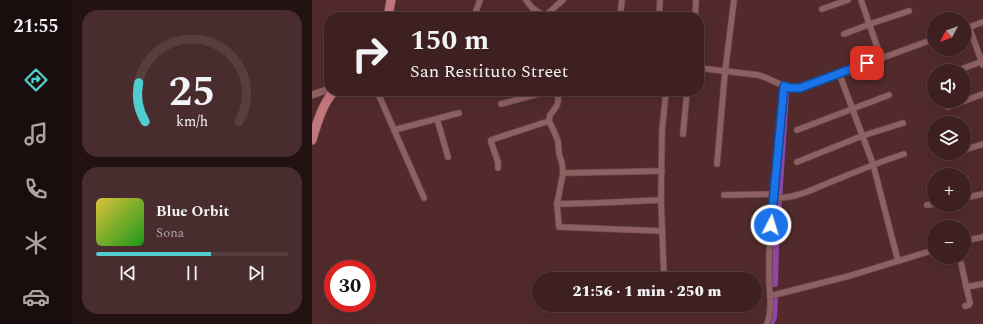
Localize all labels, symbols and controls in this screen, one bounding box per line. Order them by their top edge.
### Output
north arrow [927,12,971,56]
map controls [927,12,971,264]
text: 21:55 [13,13,59,40]
text: 150 m [410,19,489,62]
icon: right [344,28,396,80]
pin [850,46,884,80]
icon: arrive [856,52,878,74]
text: San Restituto Street [410,58,568,85]
text: 25 [169,60,215,123]
button: sound [927,64,971,108]
icon: directions [22,66,50,94]
text: km/h [176,110,208,132]
button: layers [927,116,971,160]
icon: music [22,120,50,148]
button: + [927,168,971,212]
icon: phone [22,175,50,203]
text: Blue Orbit [156,200,229,223]
position arrow [750,204,792,246]
button: − [927,220,971,264]
text: Sona [156,223,184,243]
icon: climate [22,229,50,257]
speed limit sign: 30 [324,260,376,312]
icon: previous [117,262,139,284]
icon: pause [181,262,203,284]
icon: next [245,262,267,284]
text: 21:56 · 1 min · 250 m [573,280,721,303]
icon: car [22,283,50,311]

